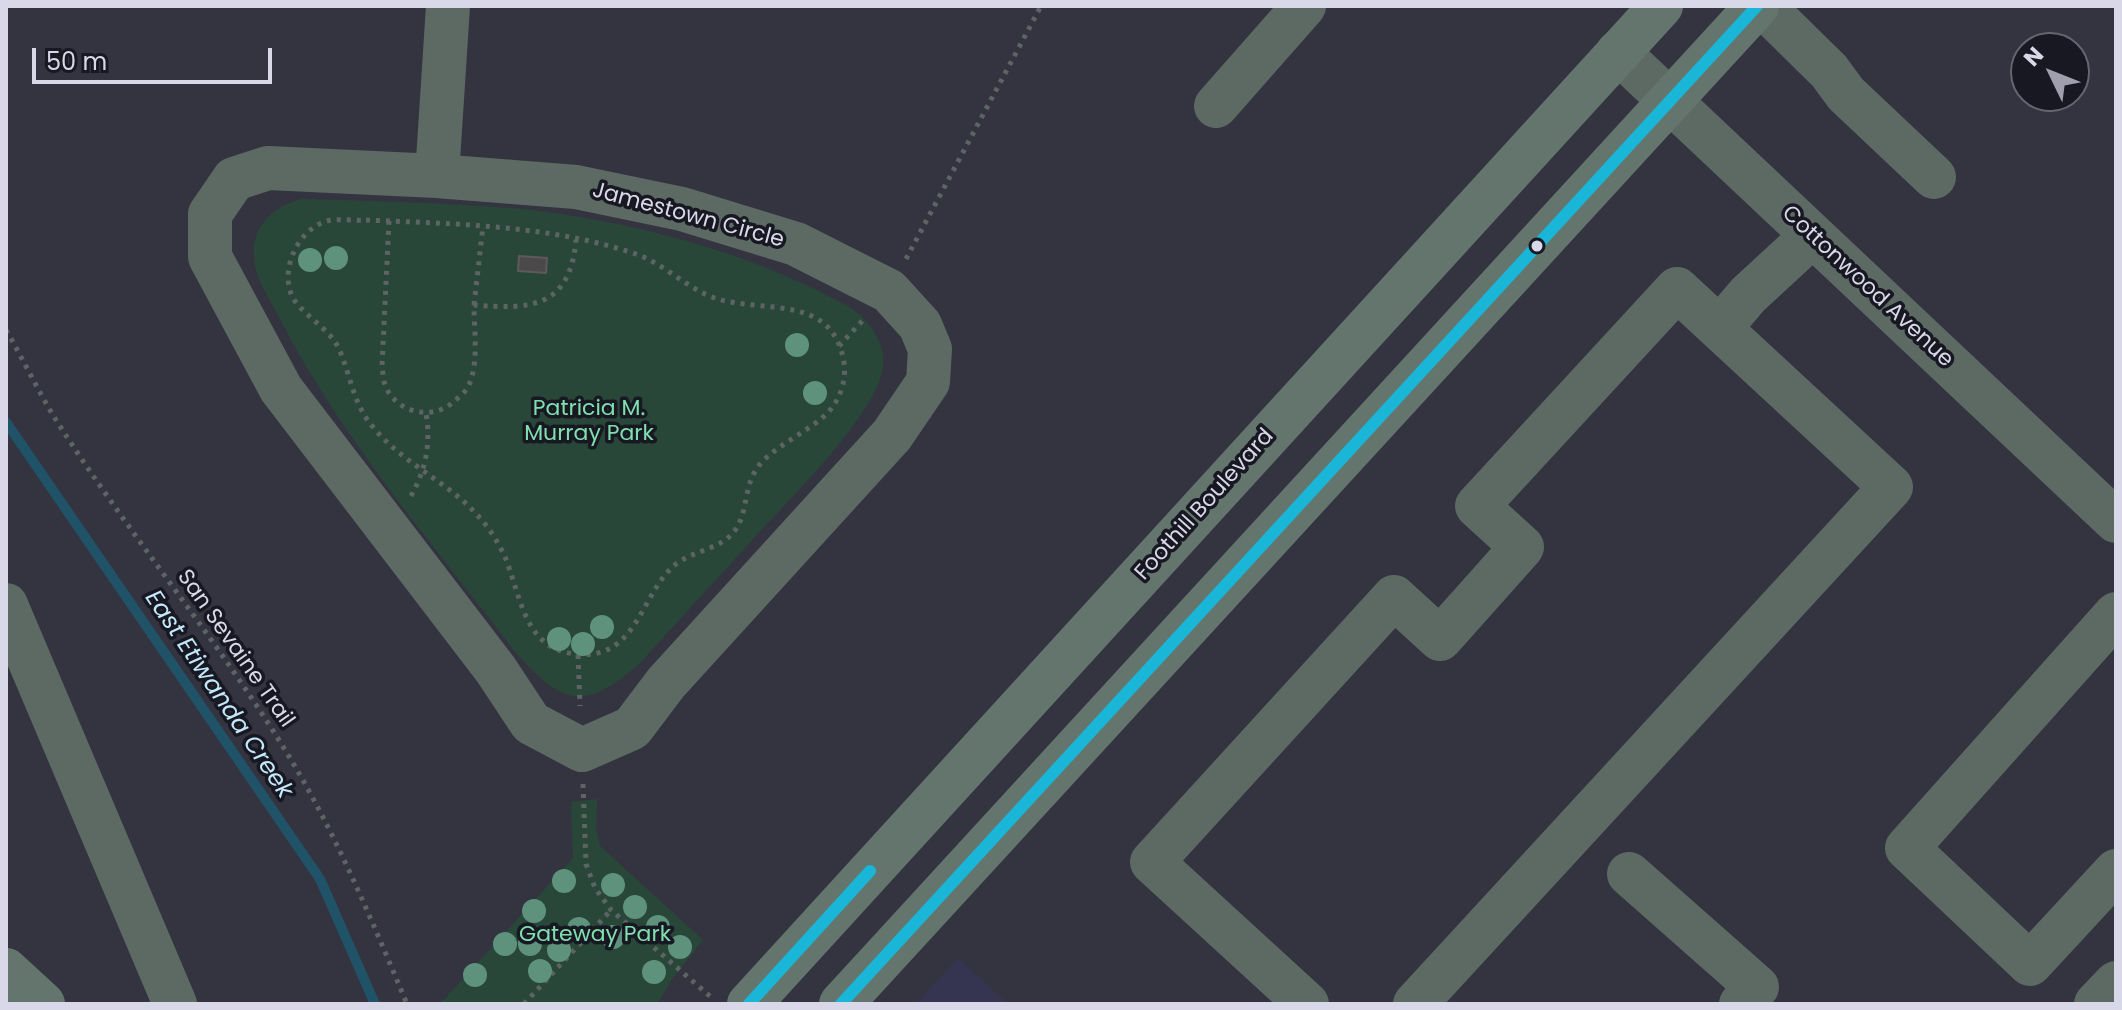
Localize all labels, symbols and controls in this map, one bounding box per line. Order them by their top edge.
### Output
scale bar [36,32,276,82]
north arrow [2010,32,2090,112]
text: N [2017,40,2051,73]
text: 50 m [46,45,107,78]
street label: Jamestown Circle [589,178,787,254]
street label: Cottonwood Avenue [1776,201,1958,373]
unlabelled marker [1529,238,1545,254]
park label: Patricia M. Murray Park [524,396,654,448]
street label: Foothill Boulevard [1130,424,1280,586]
street label: San Sevaine Trail [171,565,299,733]
water label: East Etiwanda Creek [138,586,298,804]
park label: Gateway Park [519,922,671,948]

